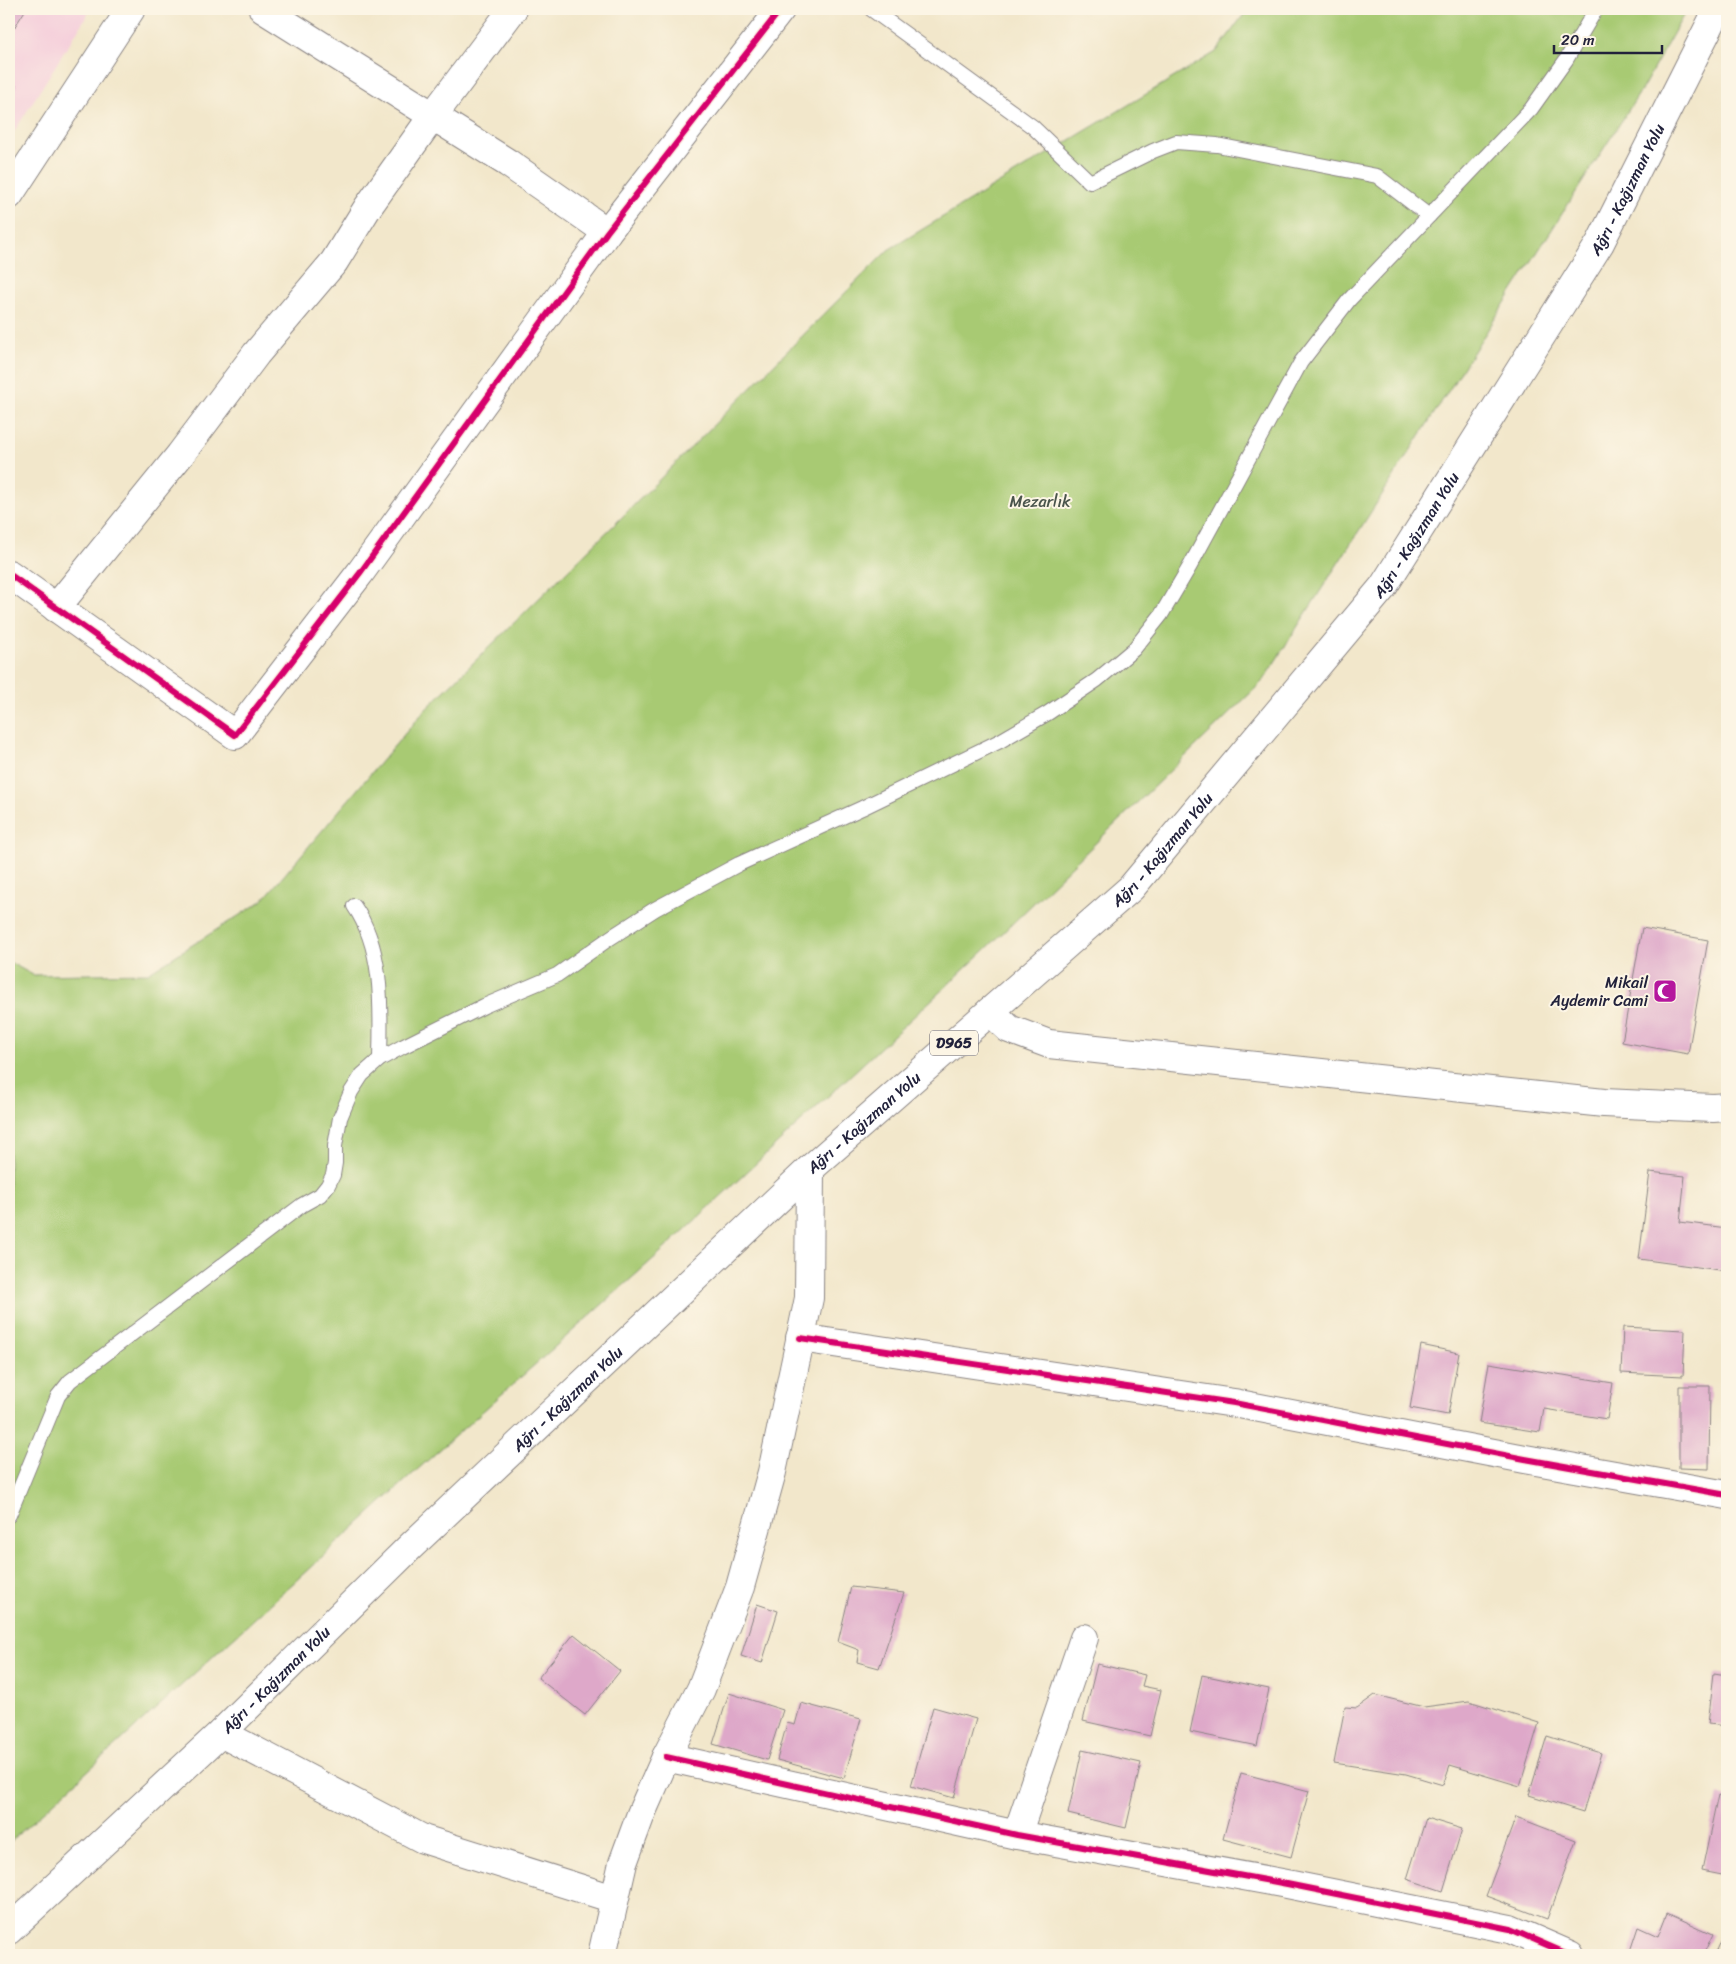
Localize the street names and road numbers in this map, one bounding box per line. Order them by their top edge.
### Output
street label: Ağrı - Kağızman Yolu [1581,118,1673,262]
street label: Ağrı - Kağızman Yolu [1365,466,1468,605]
street label: Ağrı - Kağızman Yolu [1104,785,1221,915]
road number: D965 [930,1030,978,1056]
street label: Ağrı - Kağızman Yolu [799,1064,928,1182]
street label: Ağrı - Kağızman Yolu [504,1338,631,1460]
street label: Ağrı - Kağızman Yolu [213,1618,338,1741]

